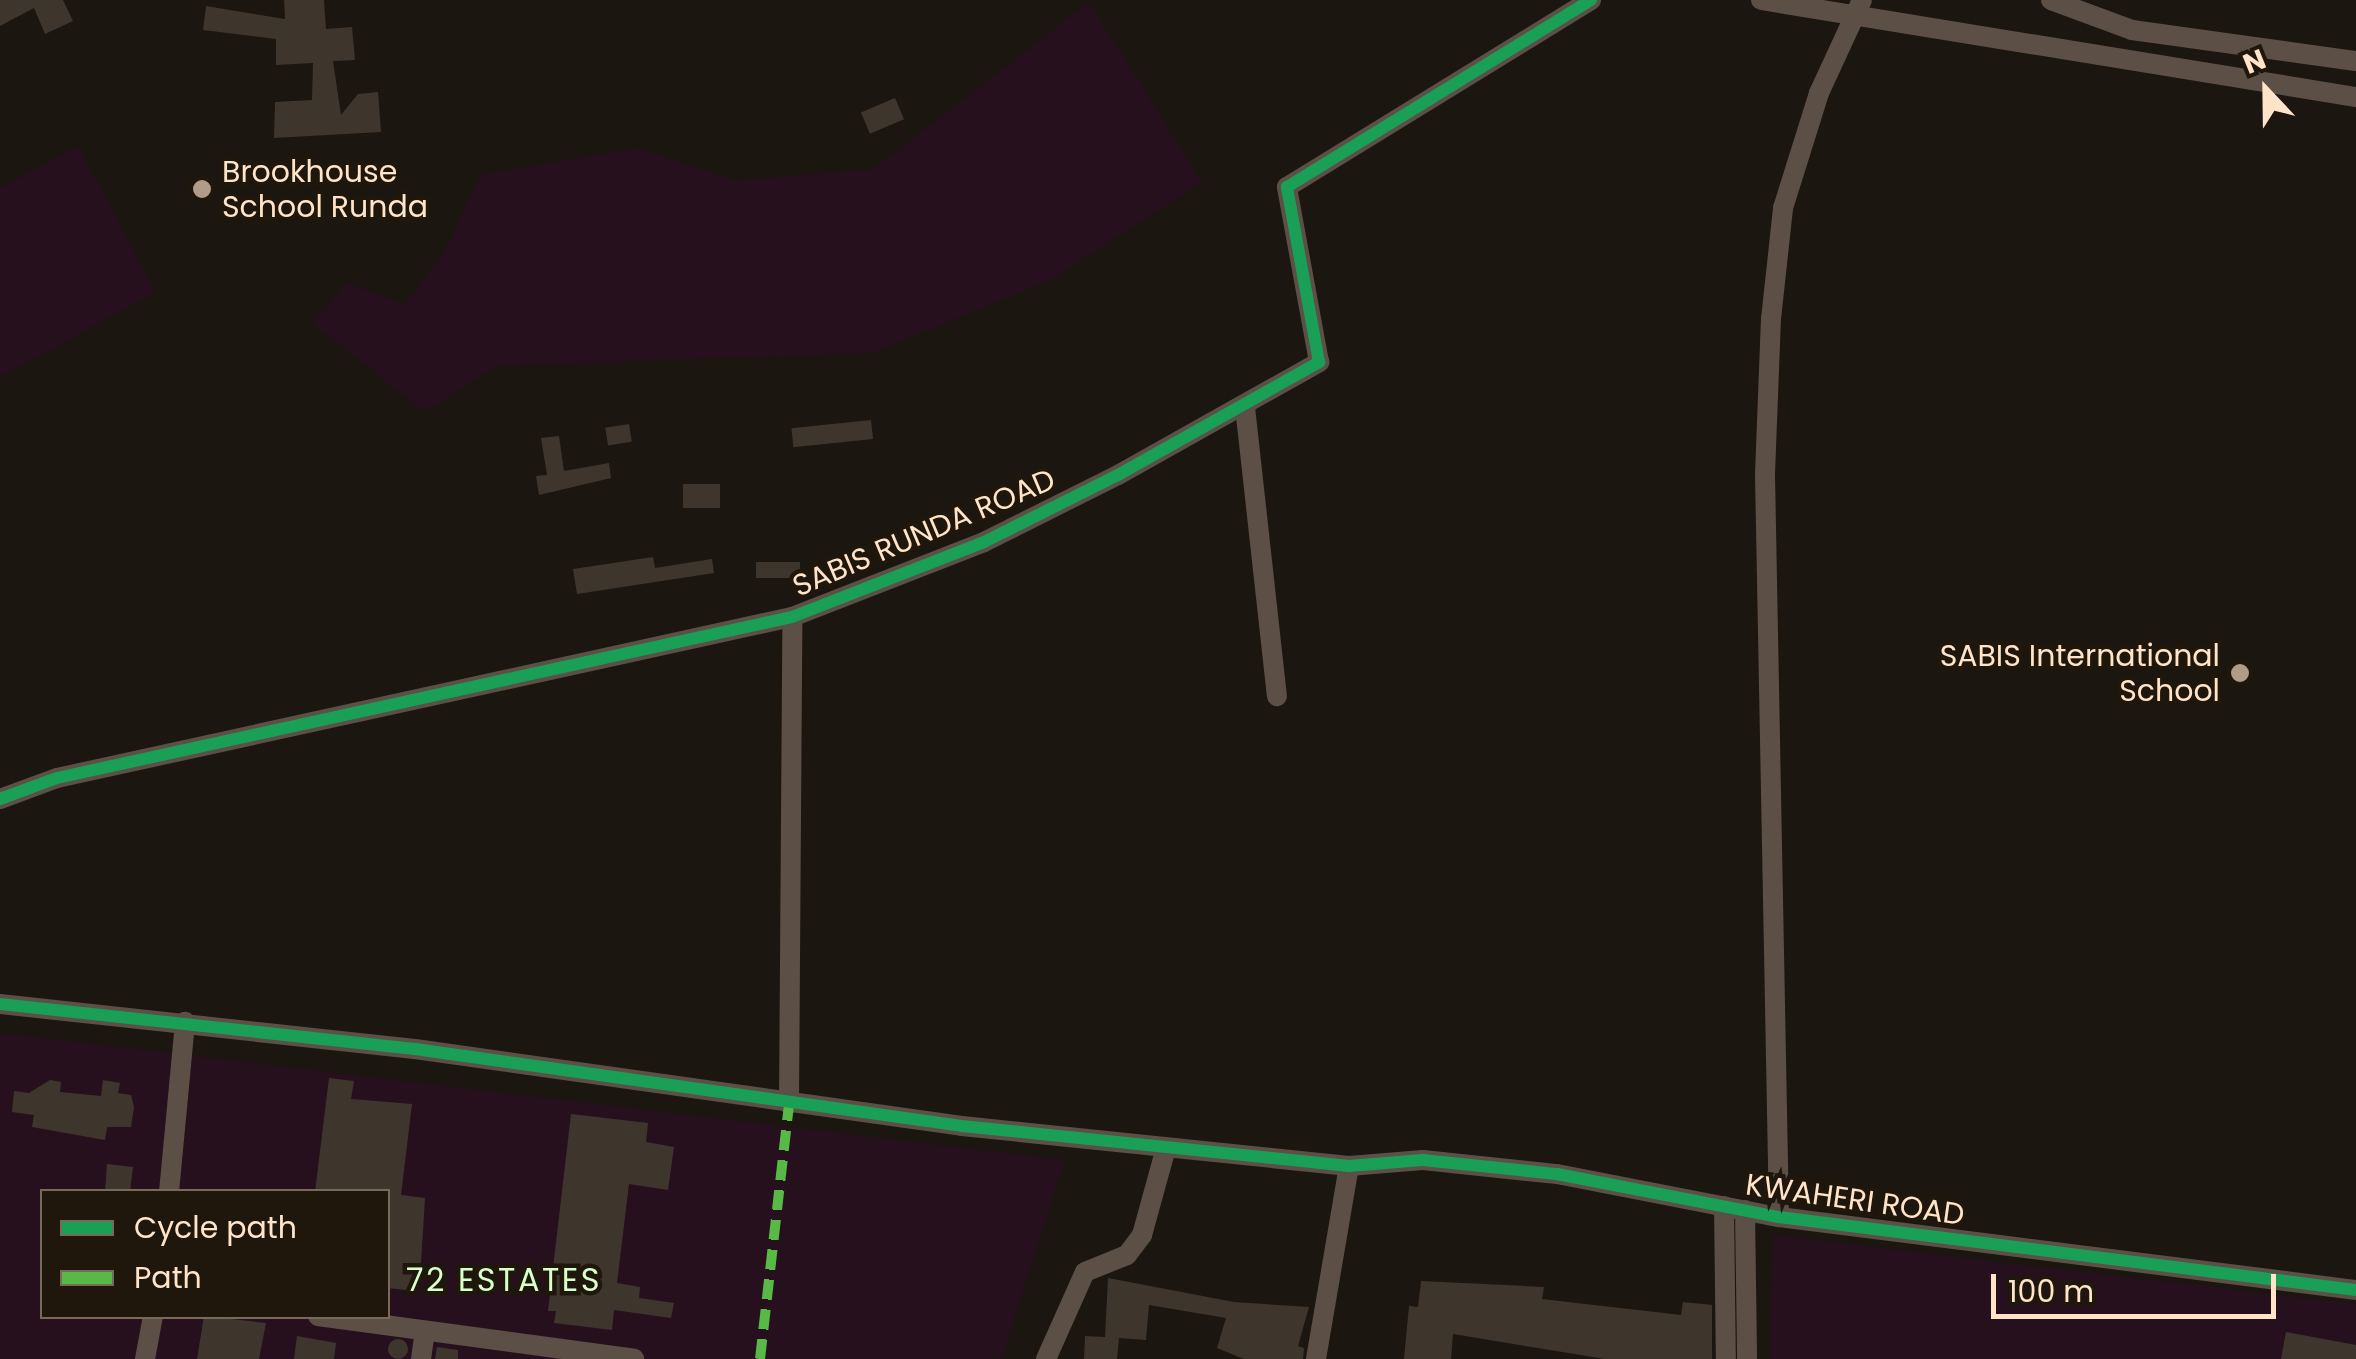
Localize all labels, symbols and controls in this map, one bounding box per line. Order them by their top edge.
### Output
north arrow [2216,40,2316,140]
text: N [2238,40,2272,84]
place label: Brookhouse School Runda [222,154,428,224]
marker: Brookhouse School Runda [191,178,213,200]
street label: SABIS RUNDA ROAD [787,461,1061,605]
place label: SABIS International School [1940,638,2220,708]
marker: SABIS International School [2229,662,2251,684]
street label: KWAHERI ROAD [1743,1167,1967,1233]
legend [40,1189,390,1319]
text: Cycle path [134,1206,297,1249]
scale bar [1996,1254,2281,1316]
text: Path [134,1256,202,1299]
district label: 72 ESTATES [406,1261,602,1299]
text: 100 m [2008,1270,2094,1313]

